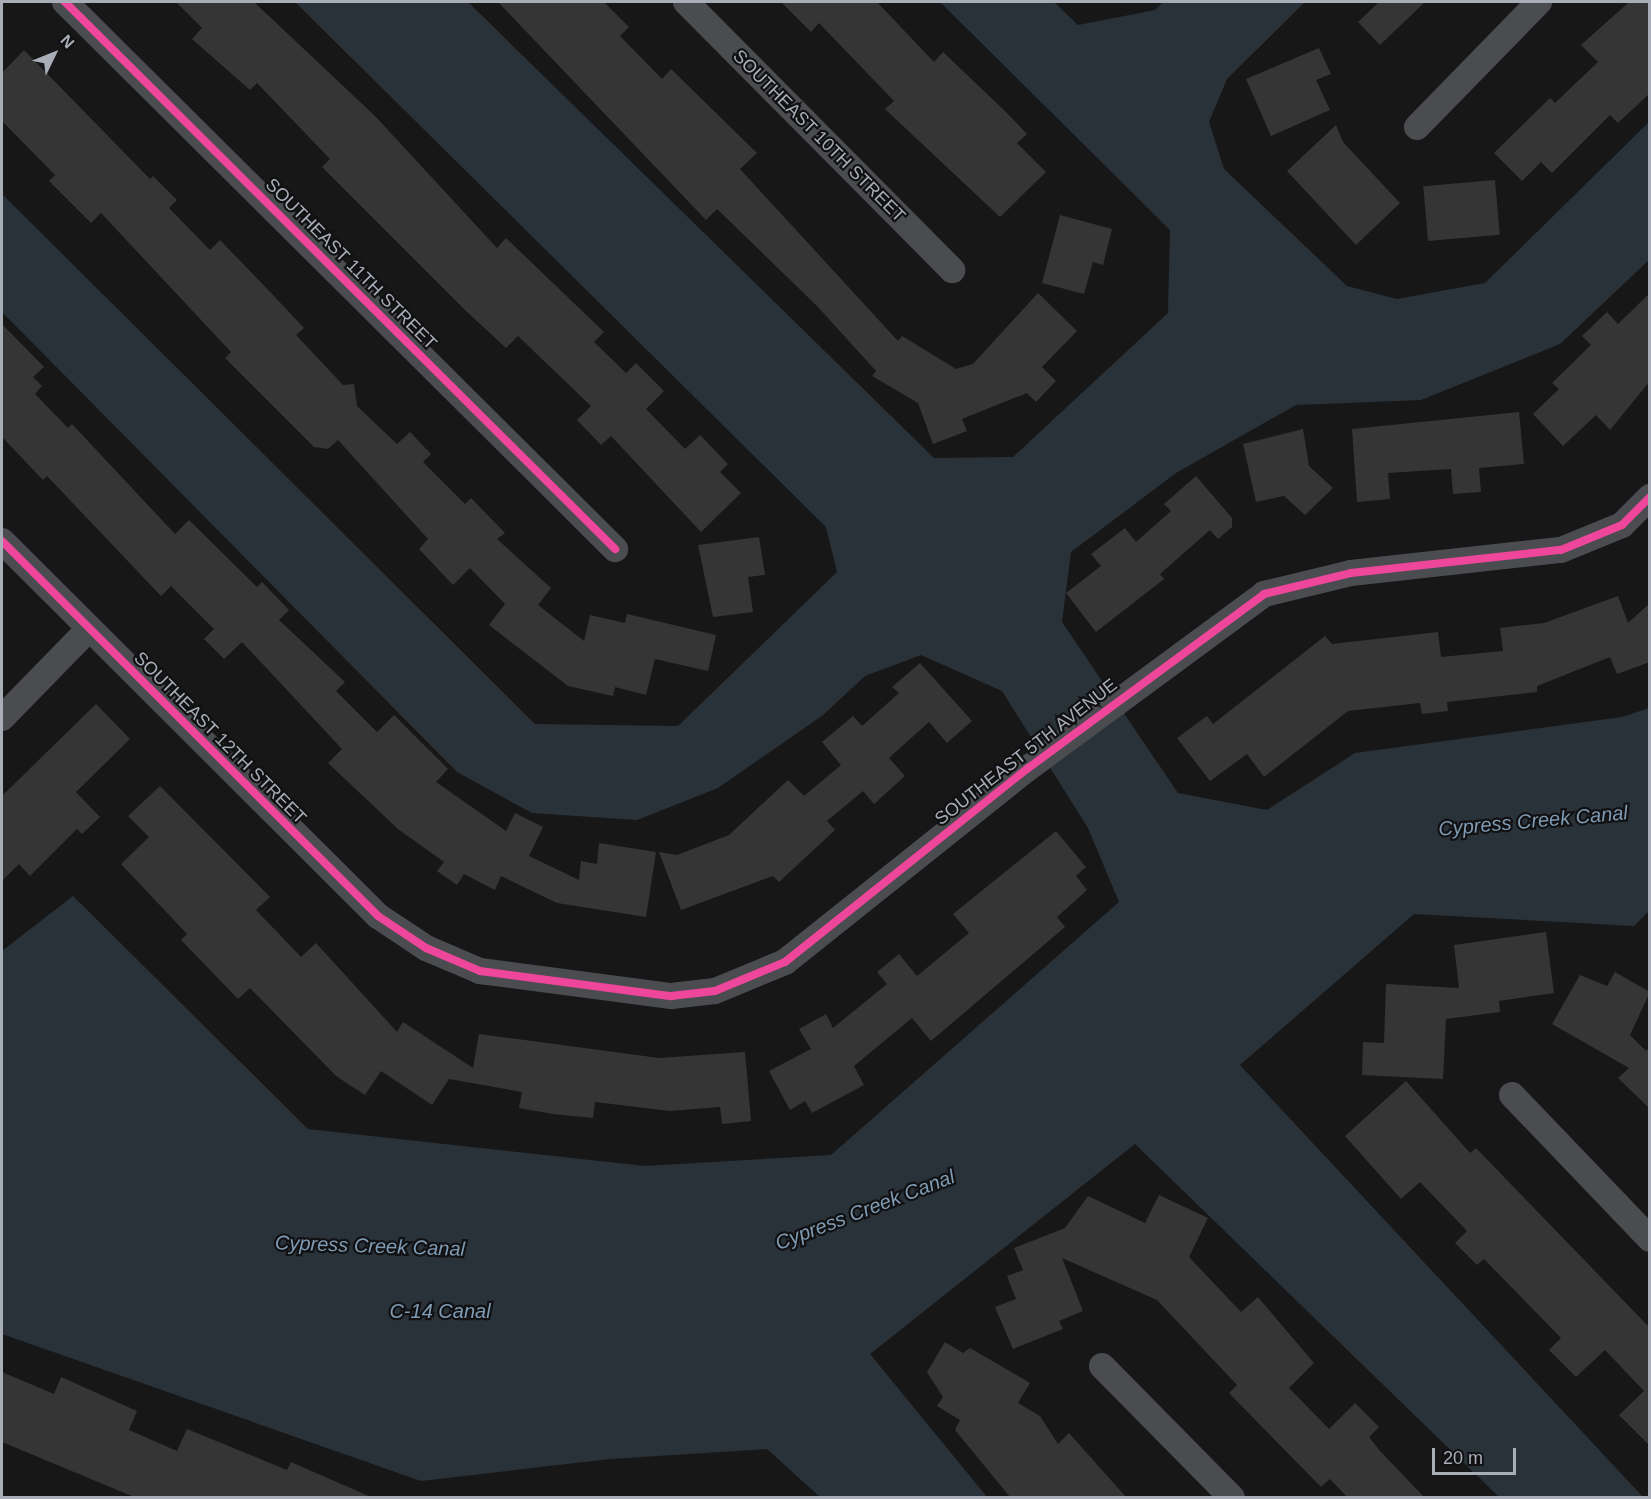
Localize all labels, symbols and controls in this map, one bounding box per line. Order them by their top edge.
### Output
north arrow [24,24,84,84]
text: N [57,31,78,51]
street label: SOUTHEAST 10TH STREET [728,45,910,227]
street label: SOUTHEAST 11TH STREET [261,174,441,354]
street label: SOUTHEAST 12TH STREET [129,647,311,829]
street label: SOUTHEAST 5TH AVENUE [930,674,1122,830]
water label: Cypress Creek Canal [1437,801,1629,841]
water label: Cypress Creek Canal [772,1165,958,1255]
water label: Cypress Creek Canal [275,1231,465,1261]
water label: C-14 Canal [389,1299,491,1323]
scale bar [1435,1436,1519,1474]
text: 20 m [1443,1448,1483,1468]

